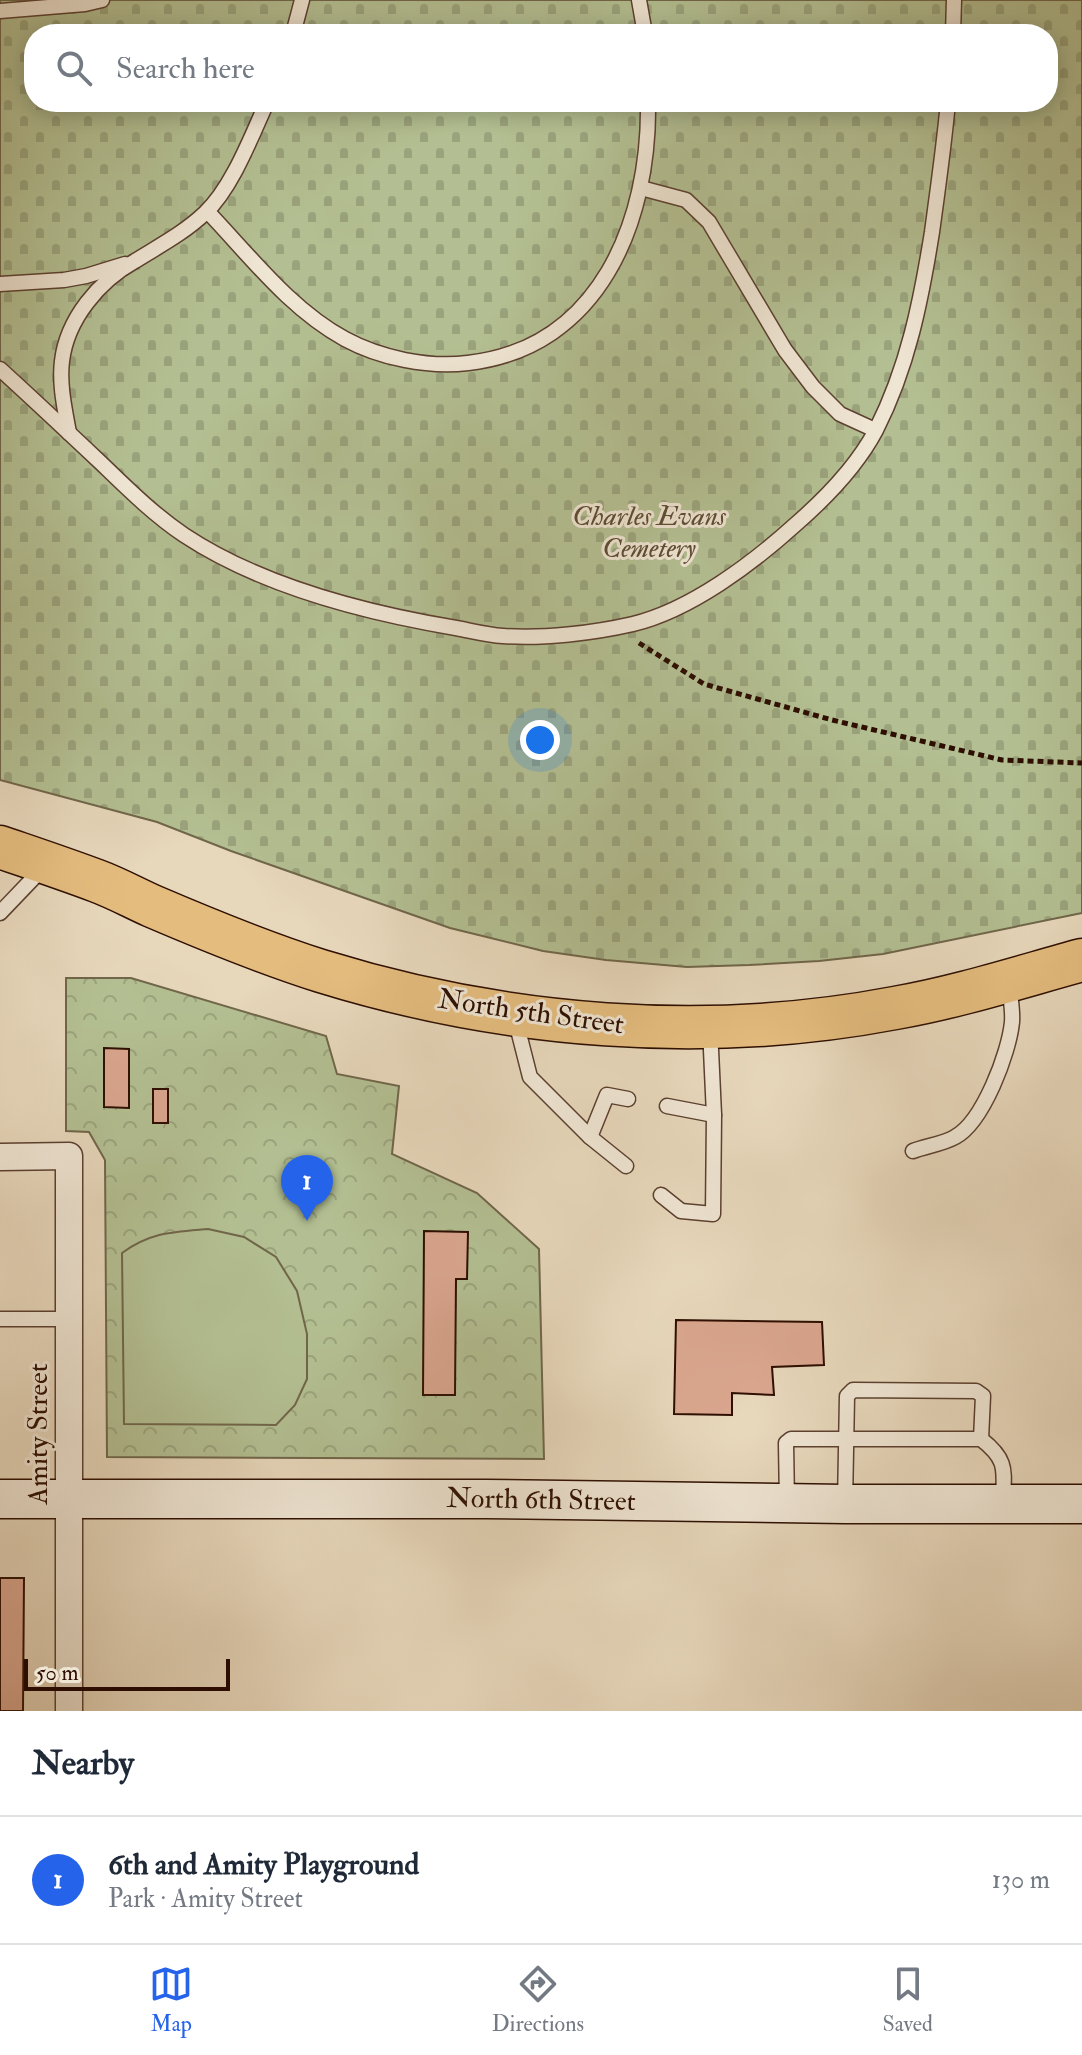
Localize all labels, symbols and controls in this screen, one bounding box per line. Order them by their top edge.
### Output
search box [24,24,1058,112]
icon: search [52,46,96,90]
text: Search here [116,50,255,87]
park label: Charles Evans Cemetery [572,499,727,566]
your location [520,720,560,760]
street label: North 5th Street [436,982,626,1042]
pin: 1 [281,1155,333,1221]
street label: Amity Street [21,1363,56,1506]
street label: North 6th Street [446,1481,636,1519]
scale bar [24,1655,230,1691]
text: 50 m [36,1659,78,1687]
text: Nearby [32,1742,134,1785]
text: 6th and Amity Playground [108,1846,419,1883]
text: 1 [53,1864,63,1896]
text: 130 m [992,1864,1050,1896]
text: Park · Amity Street [108,1883,303,1915]
tab: Map [149,1962,193,2038]
tab: Directions [492,1962,584,2038]
tab: Saved [883,1962,933,2038]

